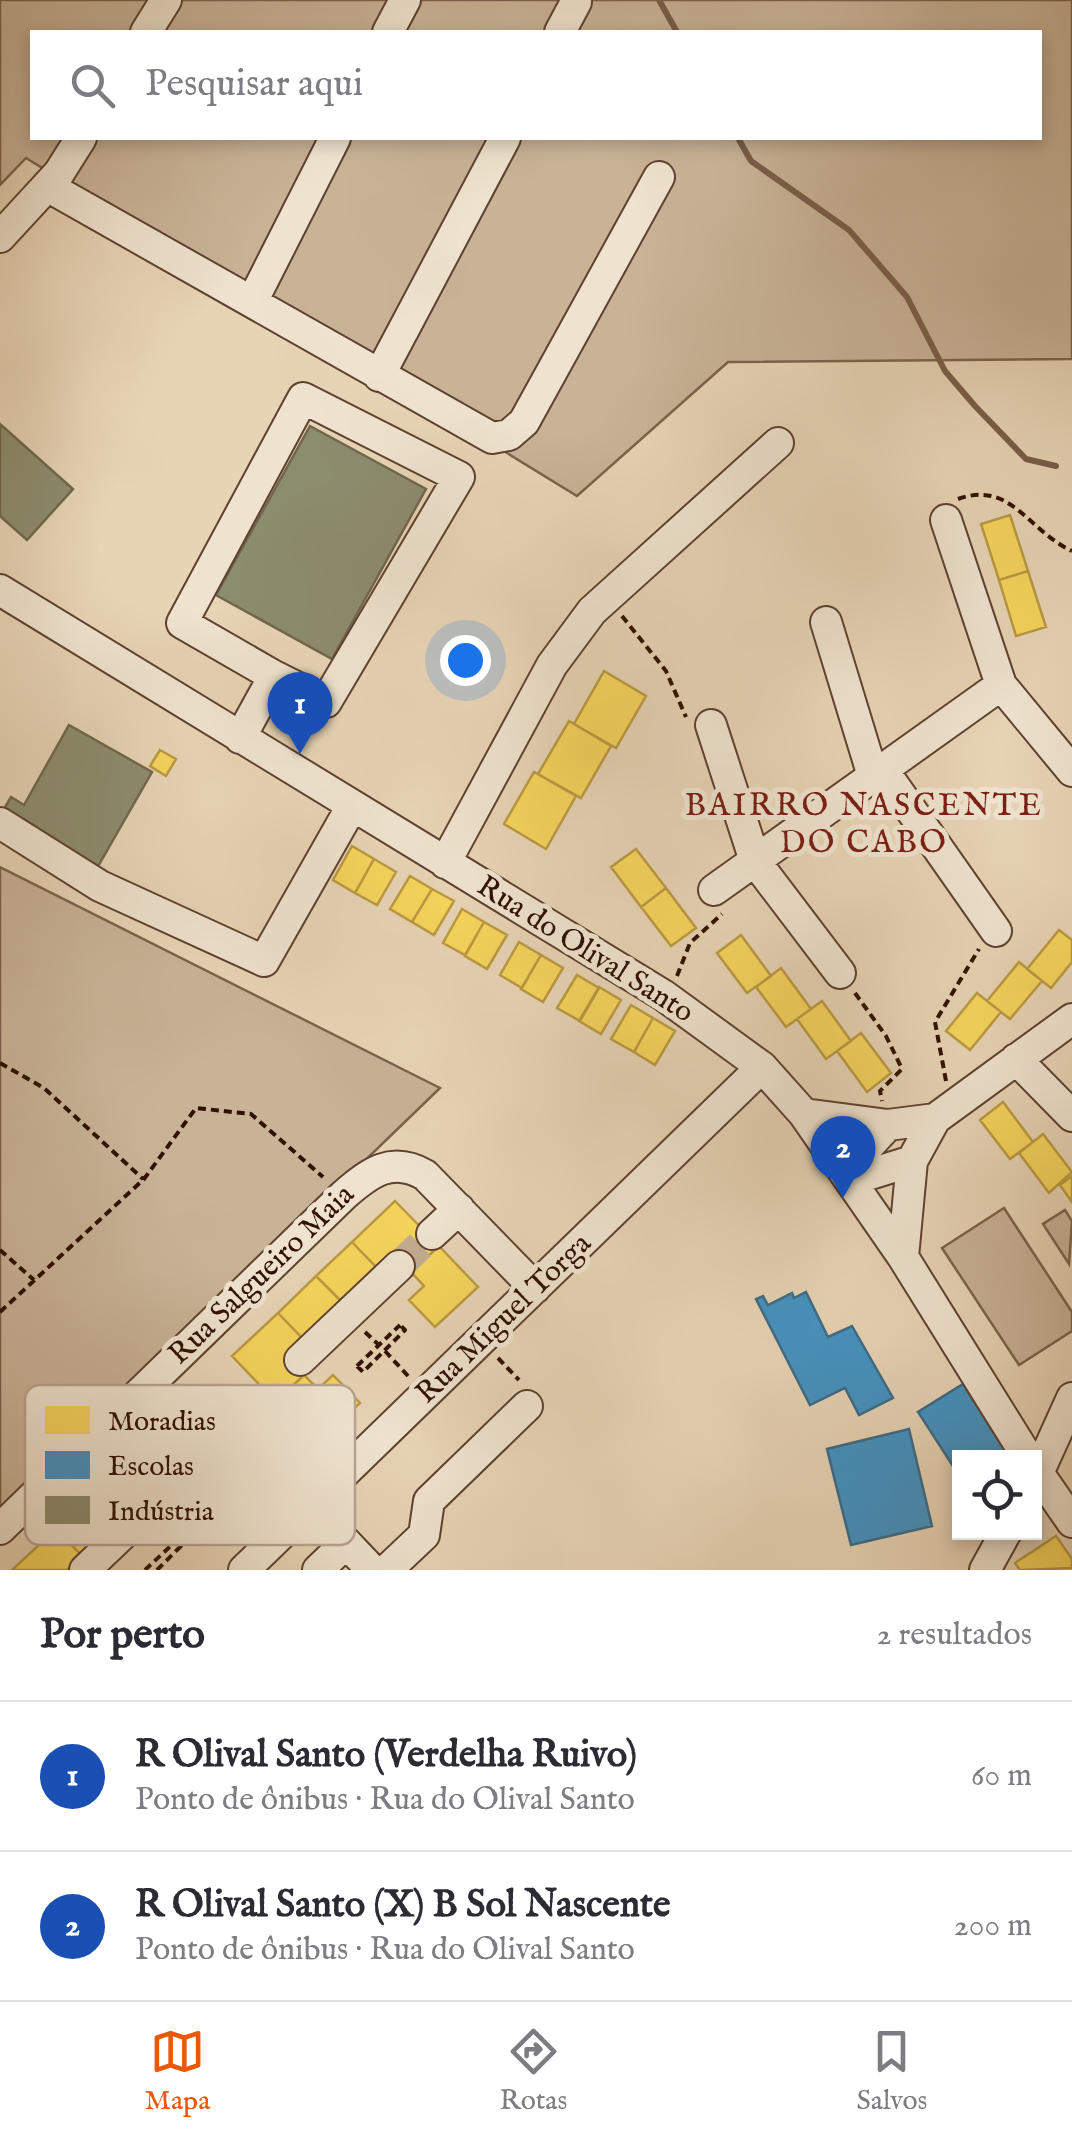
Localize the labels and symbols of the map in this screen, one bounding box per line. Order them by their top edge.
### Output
your location [440,635,491,686]
pin: 1 [268,672,332,754]
district label: BAIRRO NASCENTE DO CABO [685,786,1043,864]
street label: Rua do Olival Santo [469,868,701,1032]
pin: 2 [810,1116,876,1198]
street label: Rua Salgueiro Maia [161,1177,363,1373]
street label: Rua Miguel Torga [408,1225,600,1413]
legend [25,1385,355,1545]
text: Moradias [108,1405,216,1440]
text: Escolas [108,1450,194,1485]
text: Indústria [108,1495,215,1530]

